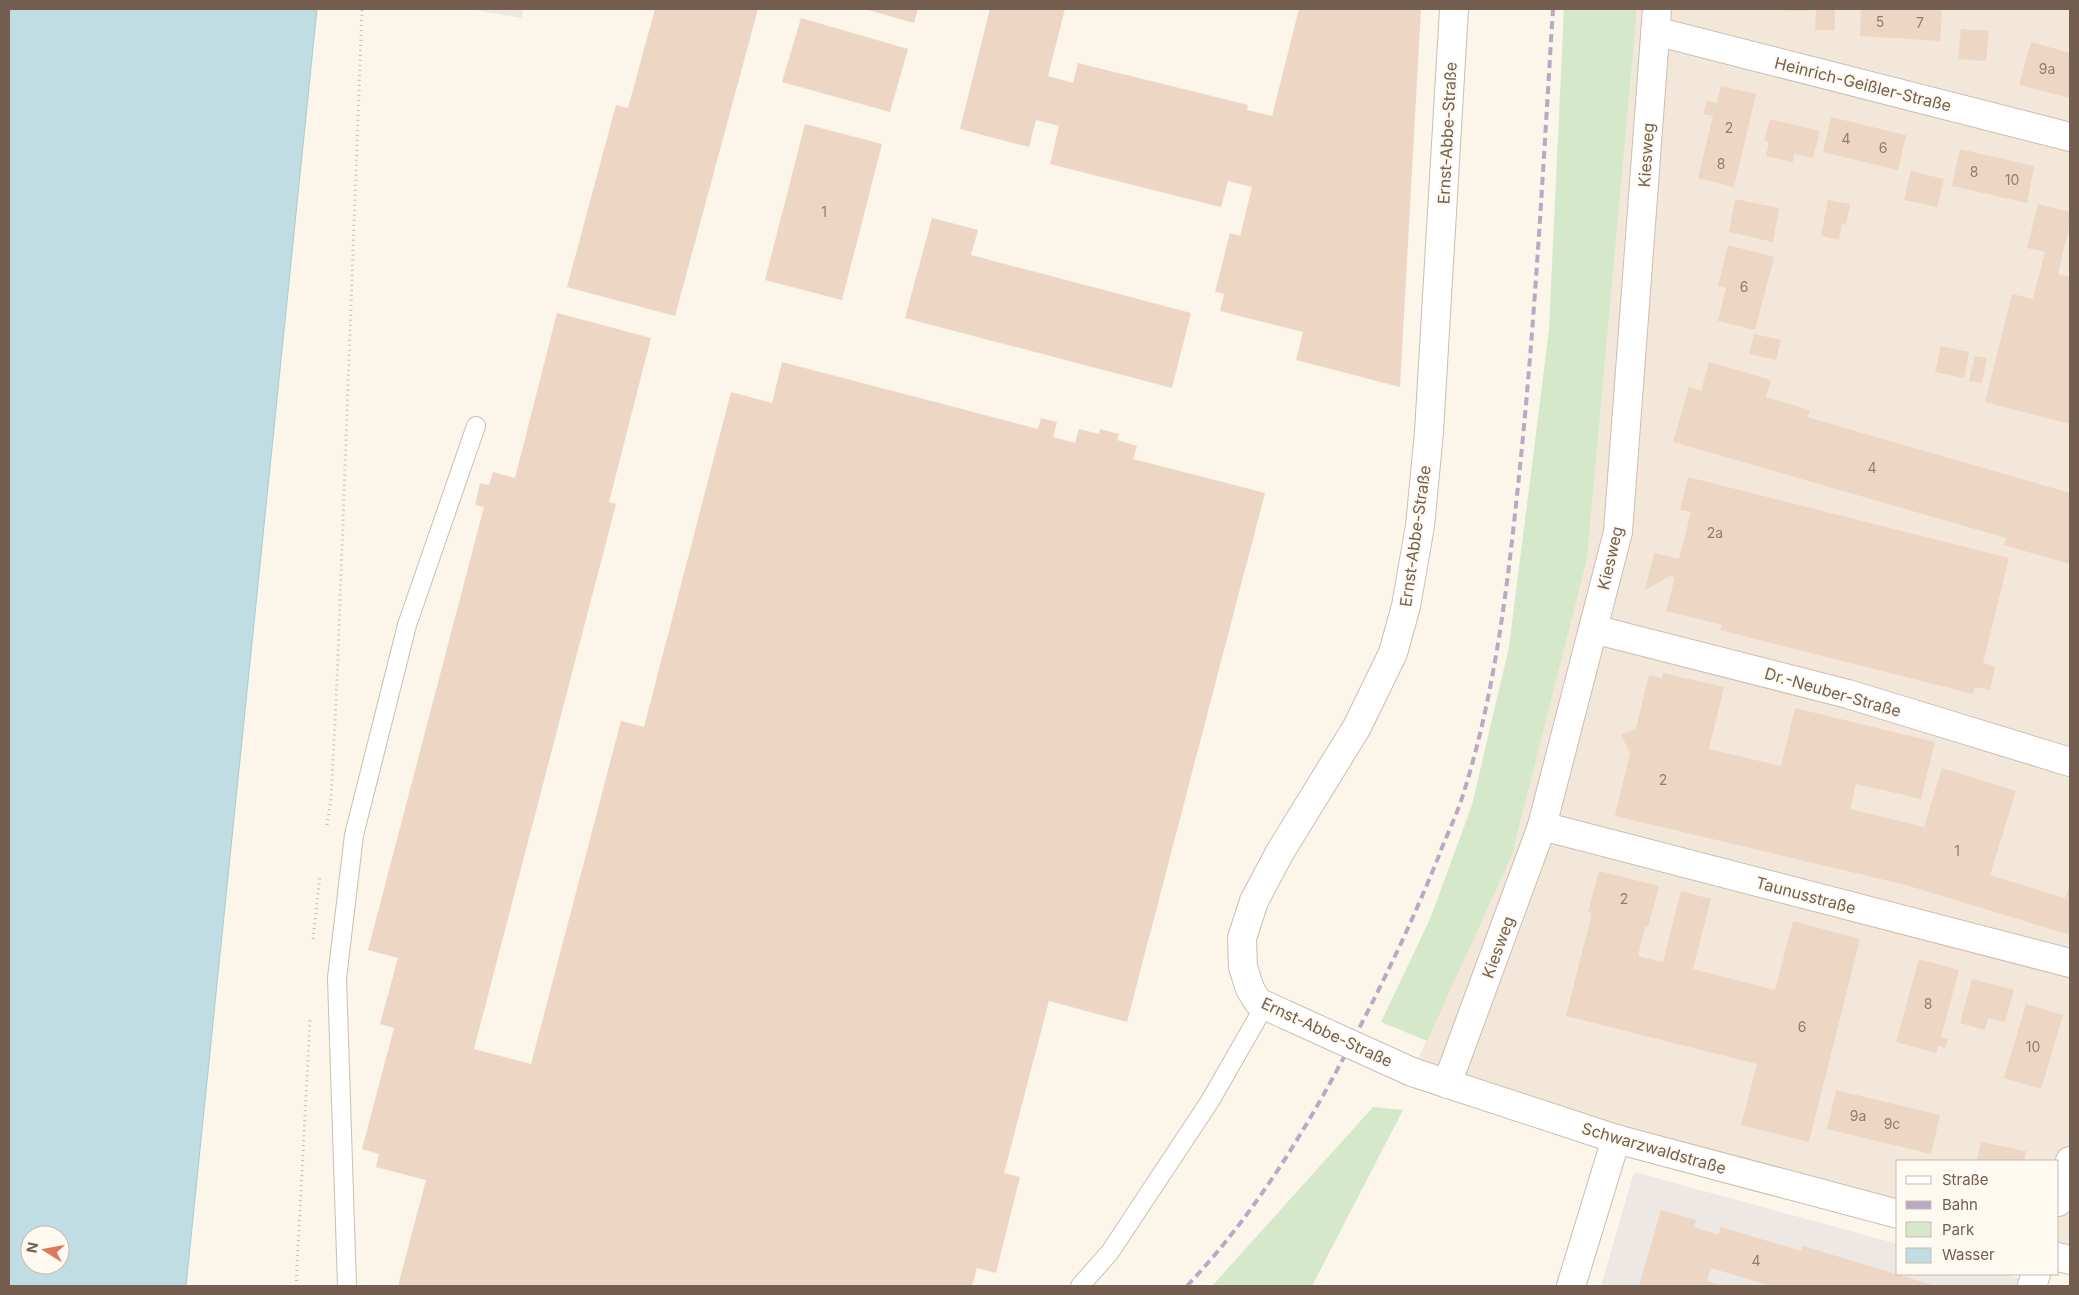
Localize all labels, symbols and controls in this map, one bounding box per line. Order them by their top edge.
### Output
house number: 5 [1876,13,1884,30]
house number: 7 [1916,14,1924,31]
street label: Heinrich-Geißler-Straße [1773,52,1953,116]
house number: 9a [2039,60,2055,77]
street label: Ernst-Abbe-Straße [1433,61,1461,205]
house number: 2 [1725,119,1733,136]
street label: Kiesweg [1634,122,1658,188]
house number: 4 [1841,130,1851,147]
house number: 6 [1879,139,1887,156]
house number: 8 [1717,155,1725,172]
house number: 8 [1970,163,1978,180]
house number: 10 [2005,171,2019,188]
house number: 1 [821,203,827,220]
house number: 6 [1740,278,1748,295]
house number: 4 [1867,459,1877,476]
street label: Ernst-Abbe-Straße [1395,464,1435,608]
street label: Kiesweg [1593,524,1627,592]
house number: 2a [1707,524,1723,541]
street label: Dr.-Neuber-Straße [1762,663,1904,721]
house number: 2 [1659,771,1667,788]
house number: 1 [1954,842,1960,859]
street label: Taunusstraße [1754,872,1858,918]
house number: 2 [1620,890,1628,907]
street label: Kiesweg [1478,913,1518,981]
street label: Ernst-Abbe-Straße [1258,993,1396,1071]
house number: 8 [1924,995,1932,1012]
house number: 6 [1798,1018,1806,1035]
house number: 10 [2026,1038,2040,1055]
house number: 9a [1850,1107,1866,1124]
house number: 9c [1884,1115,1900,1132]
street label: Schwarzwaldstraße [1579,1118,1729,1178]
legend [1896,1160,2059,1275]
text: Straße [1942,1170,1989,1189]
text: Bahn [1942,1195,1978,1214]
text: Park [1942,1220,1975,1239]
north arrow [20,1225,70,1275]
text: N [22,1241,41,1254]
text: Wasser [1942,1245,1995,1264]
house number: 4 [1751,1252,1761,1269]

